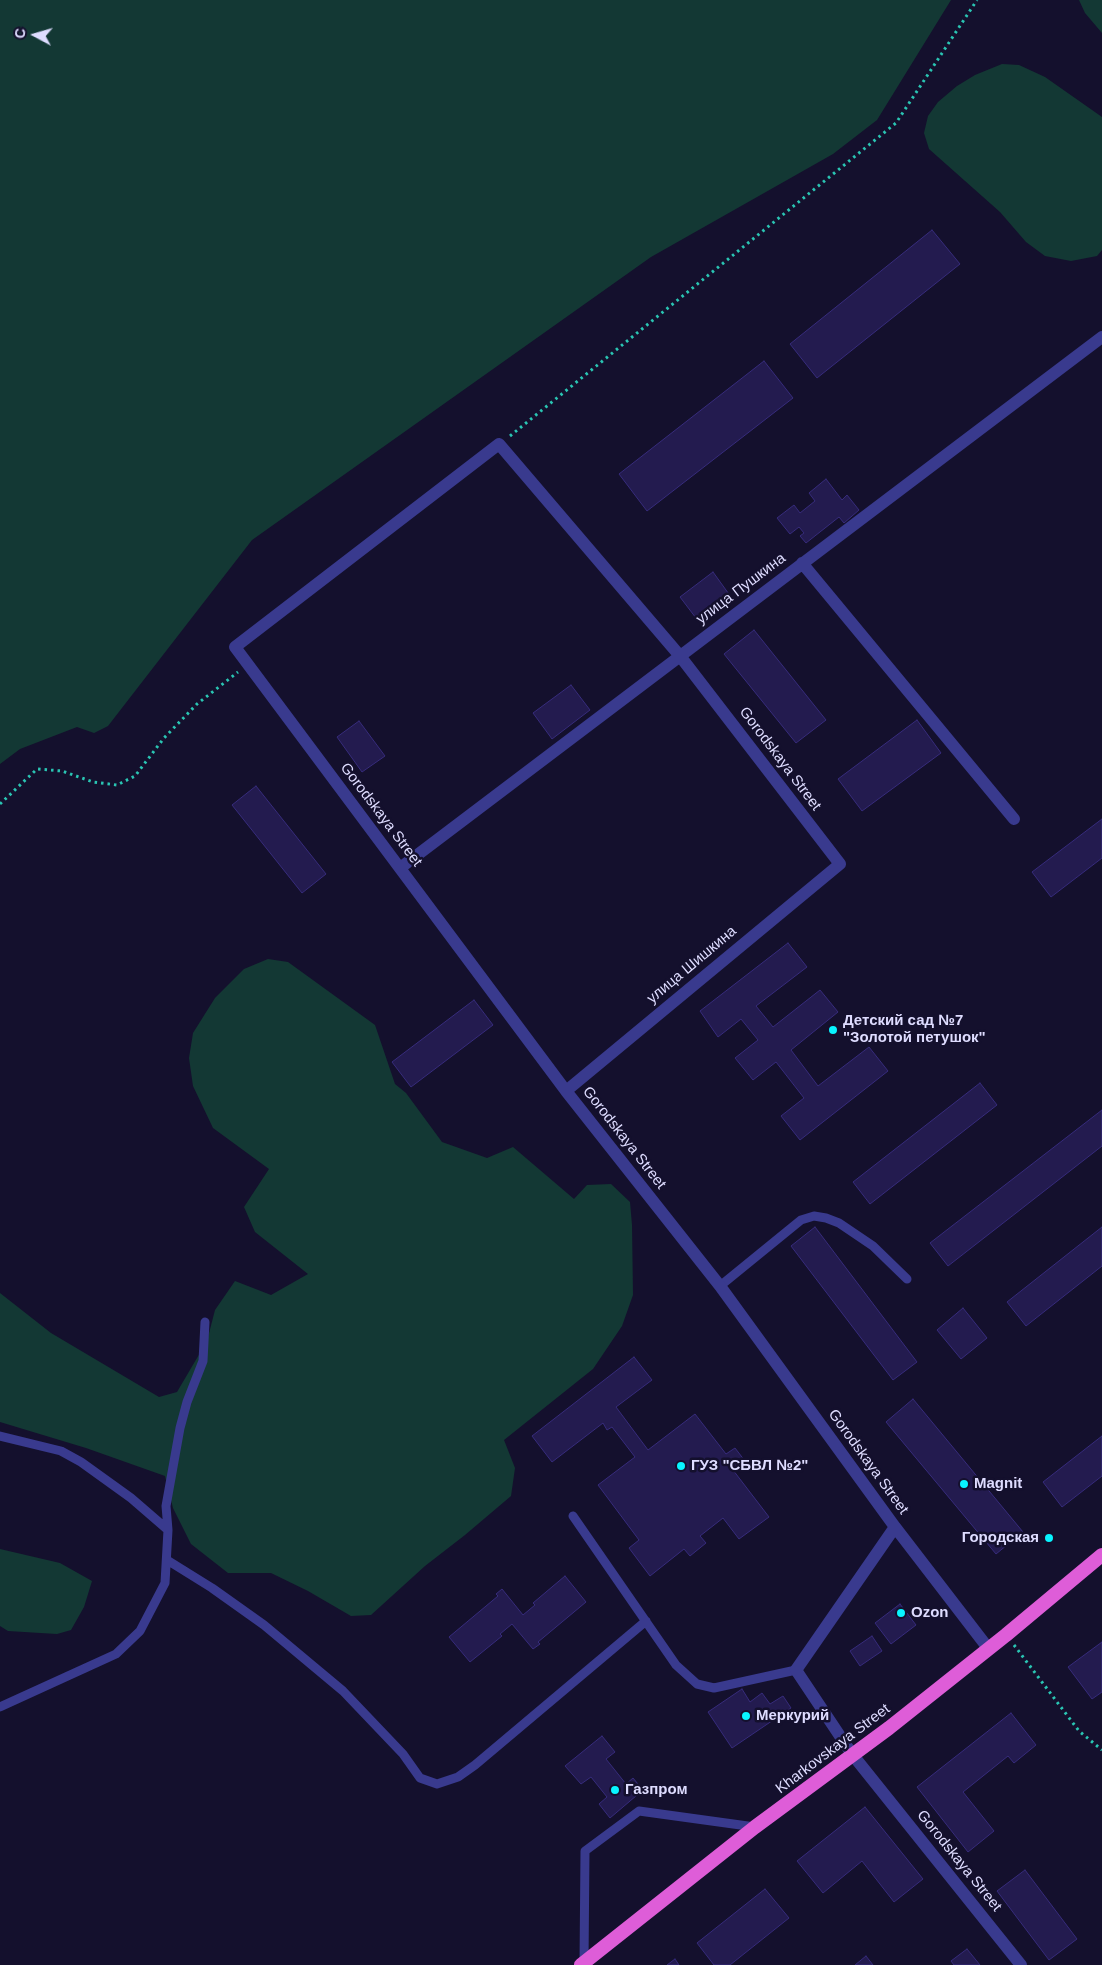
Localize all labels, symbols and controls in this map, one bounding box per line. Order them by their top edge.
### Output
north arrow [10,10,60,60]
text: С [12,28,29,39]
street label: улица Пушкина [693,550,789,628]
street label: Gorodskaya Street [735,704,825,814]
street label: Gorodskaya Street [336,760,426,870]
street label: улица Шишкина [644,922,740,1008]
place label: Детский сад №7 "Золотой петушок" [843,1012,986,1047]
marker: Детский сад №7 "Золотой петушок" [827,1024,839,1036]
street label: Gorodskaya Street [578,1083,670,1193]
street label: Gorodskaya Street [824,1406,912,1518]
place label: ГУЗ "СБВЛ №2" [691,1457,808,1475]
marker: ГУЗ "СБВЛ №2" [675,1460,687,1472]
place label: Magnit [974,1475,1022,1493]
marker: Magnit [958,1478,970,1490]
place label: Городская [962,1529,1039,1547]
marker: Городская [1043,1532,1055,1544]
place label: Ozon [911,1604,948,1622]
marker: Ozon [895,1607,907,1619]
street label: Kharkovskaya Street [772,1700,894,1798]
place label: Меркурий [756,1707,829,1725]
marker: Меркурий [740,1710,752,1722]
place label: Газпром [625,1781,688,1799]
marker: Газпром [609,1784,621,1796]
street label: Gorodskaya Street [913,1807,1005,1915]

